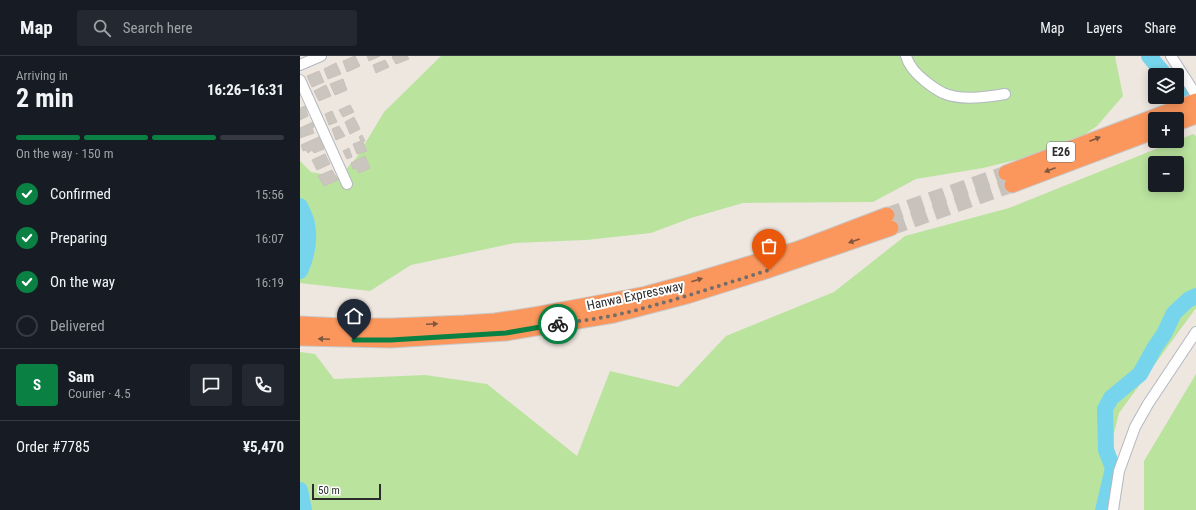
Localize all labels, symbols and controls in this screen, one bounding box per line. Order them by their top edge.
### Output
search box [77,10,357,46]
text: Map [20,16,53,39]
icon: search [91,17,113,39]
text: Search here [123,19,193,37]
text: Map [1040,20,1064,36]
text: Layers [1086,20,1123,36]
text: Share [1145,20,1176,36]
text: Arriving in [16,68,68,83]
map controls [1148,68,1184,192]
button: layers [1148,68,1184,104]
text: 16:26–16:31 [207,81,284,99]
text: 2 min [16,83,74,113]
button: + [1148,112,1184,148]
one-way arrow [1089,136,1101,142]
road number: E26 [1047,142,1075,162]
text: On the way · 150 m [16,146,113,161]
button: − [1148,156,1184,192]
one-way arrow [1044,168,1056,174]
icon: check [16,183,38,205]
text: Confirmed [50,185,111,203]
text: 15:56 [255,187,284,202]
icon: check [16,227,38,249]
text: Preparing [50,229,107,247]
pin [752,229,786,270]
text: 16:07 [255,231,284,246]
icon: bag [758,235,780,257]
one-way arrow [848,238,860,244]
icon: check [16,271,38,293]
text: On the way [50,273,115,291]
text: 16:19 [255,275,284,290]
one-way arrow [692,277,704,283]
street label: Hanwa Expressway [585,278,685,313]
pin [337,299,371,340]
courier [538,304,578,344]
icon: home [343,305,365,327]
icon: bike [547,313,569,335]
text: Delivered [50,317,105,335]
one-way arrow [426,321,438,328]
one-way arrow [318,335,330,342]
button: chat [190,364,232,406]
button: phone [242,364,284,406]
text: Sam [68,368,94,386]
text: S [33,376,41,394]
text: Courier · 4.5 [68,386,131,401]
text: Order #7785 [16,438,90,456]
text: ¥5,470 [243,438,284,456]
scale bar [312,482,381,501]
text: 50 m [318,484,340,497]

